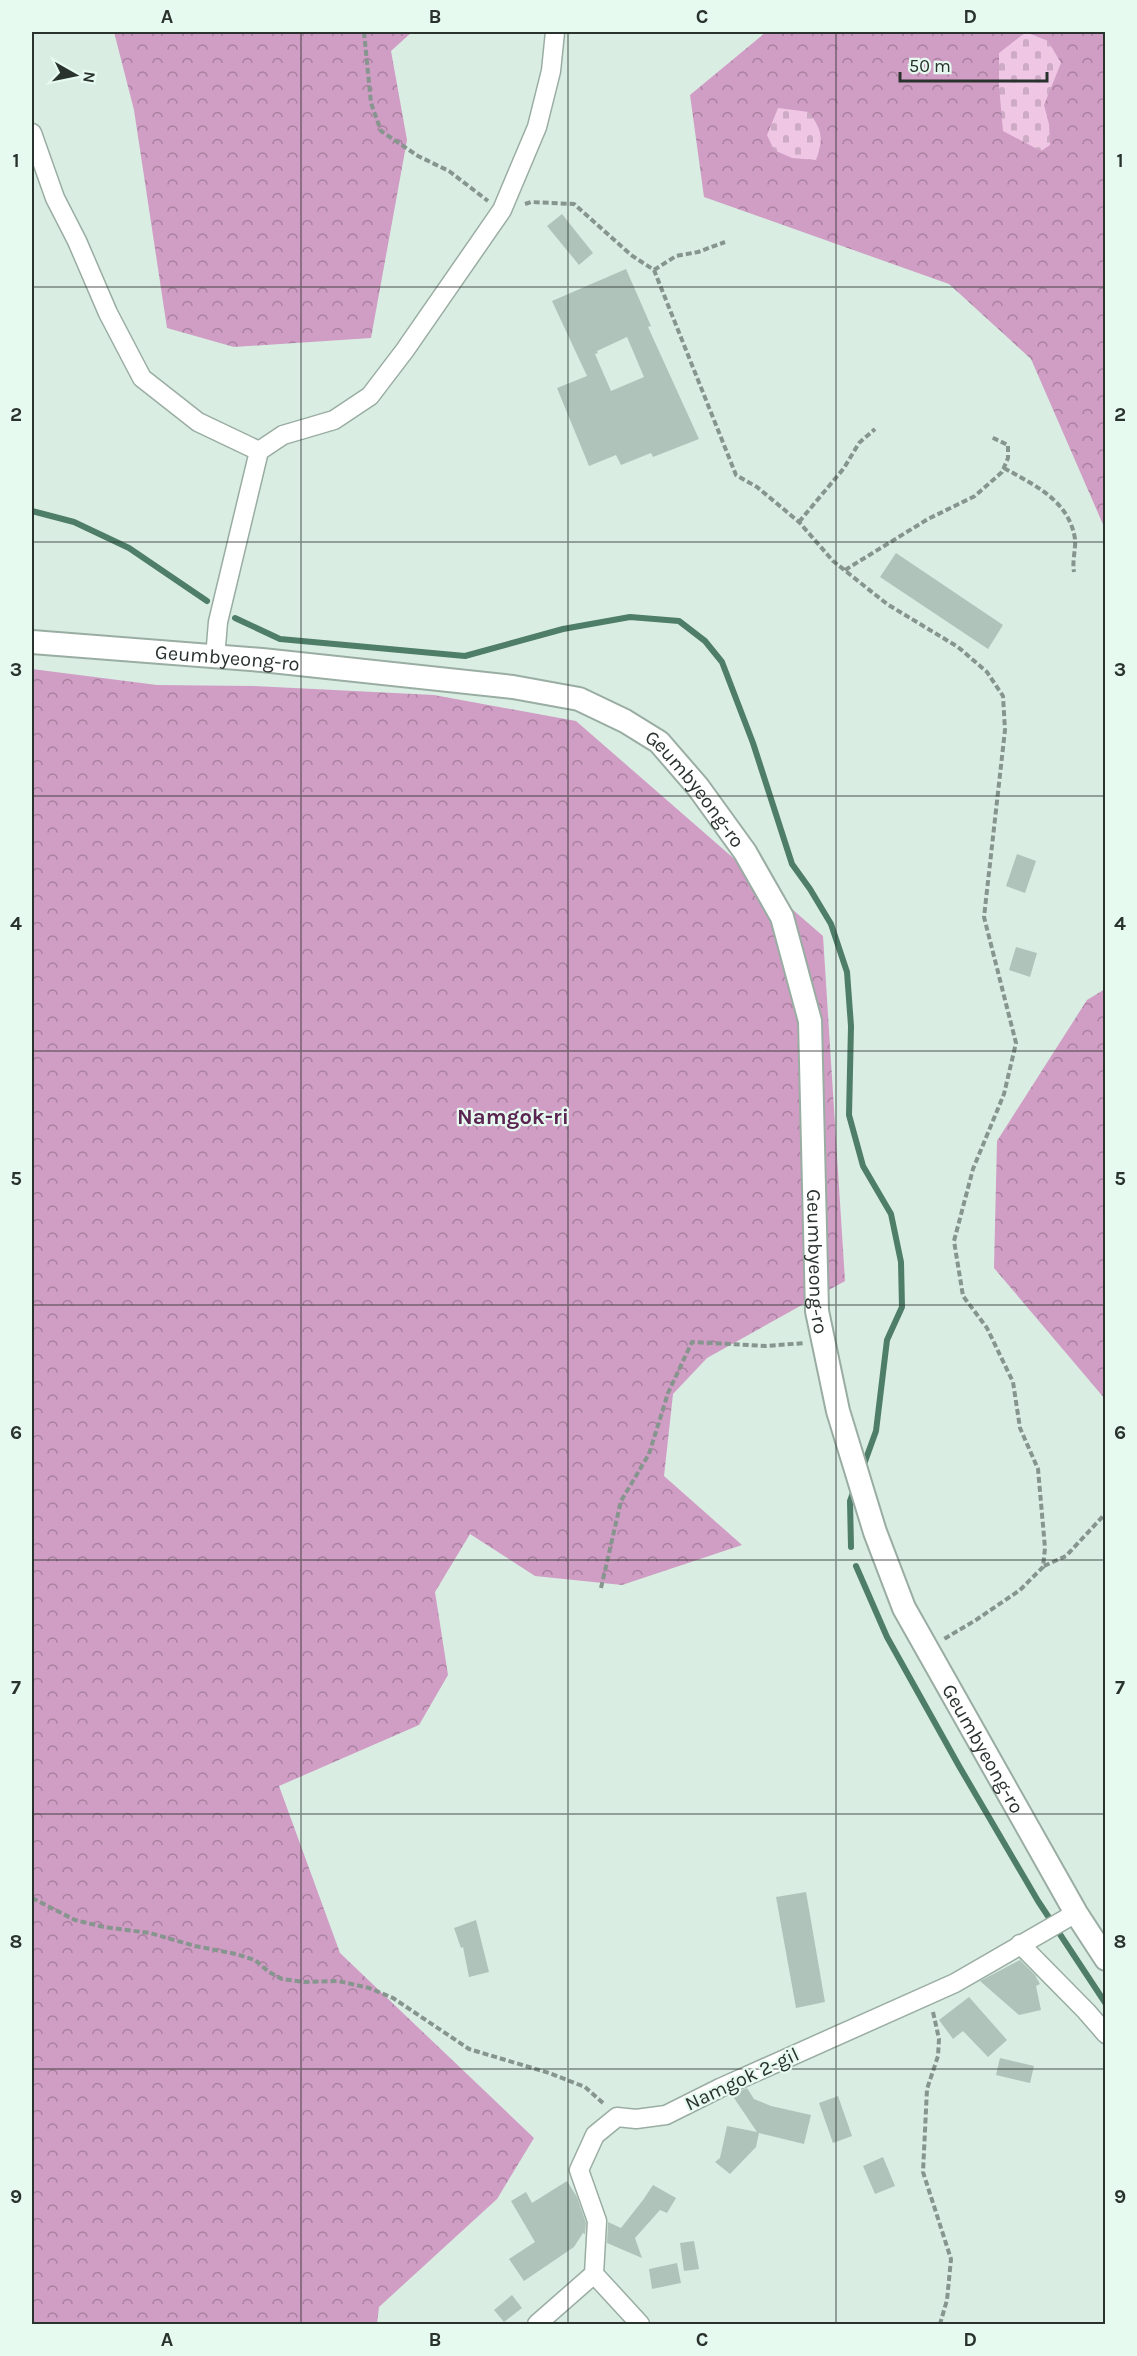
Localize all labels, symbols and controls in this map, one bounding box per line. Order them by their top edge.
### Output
text: A [161,5,174,28]
text: B [429,5,441,28]
text: C [696,5,708,28]
text: D [963,5,977,28]
north arrow [45,45,105,105]
scale bar [900,45,1047,83]
text: 50 m [909,55,951,77]
text: N [79,70,100,84]
text: 1 [12,149,20,172]
text: 1 [1116,149,1124,172]
text: 2 [10,403,22,426]
text: 2 [1114,403,1126,426]
street label: Geumbyeong-ro [154,640,301,675]
text: 3 [10,658,22,681]
text: 3 [1114,658,1126,681]
street label: Geumbyeong-ro [641,725,749,852]
text: 4 [10,912,22,935]
text: 4 [1114,912,1126,935]
district label: Namgok-ri [457,1104,569,1130]
text: 5 [10,1167,22,1190]
text: 5 [1114,1167,1126,1190]
street label: Geumbyeong-ro [803,1189,833,1336]
text: 6 [10,1421,22,1444]
text: 6 [1114,1421,1126,1444]
text: 7 [11,1676,21,1699]
text: 7 [1115,1676,1125,1699]
street label: Geumbyeong-ro [938,1680,1029,1817]
text: 8 [10,1930,22,1953]
text: 8 [1114,1930,1126,1953]
street label: Namgok 2-gil [681,2043,803,2115]
text: 9 [10,2185,22,2208]
text: 9 [1114,2185,1126,2208]
text: A [161,2328,174,2351]
text: B [429,2328,441,2351]
text: C [696,2328,708,2351]
text: D [963,2328,977,2351]

